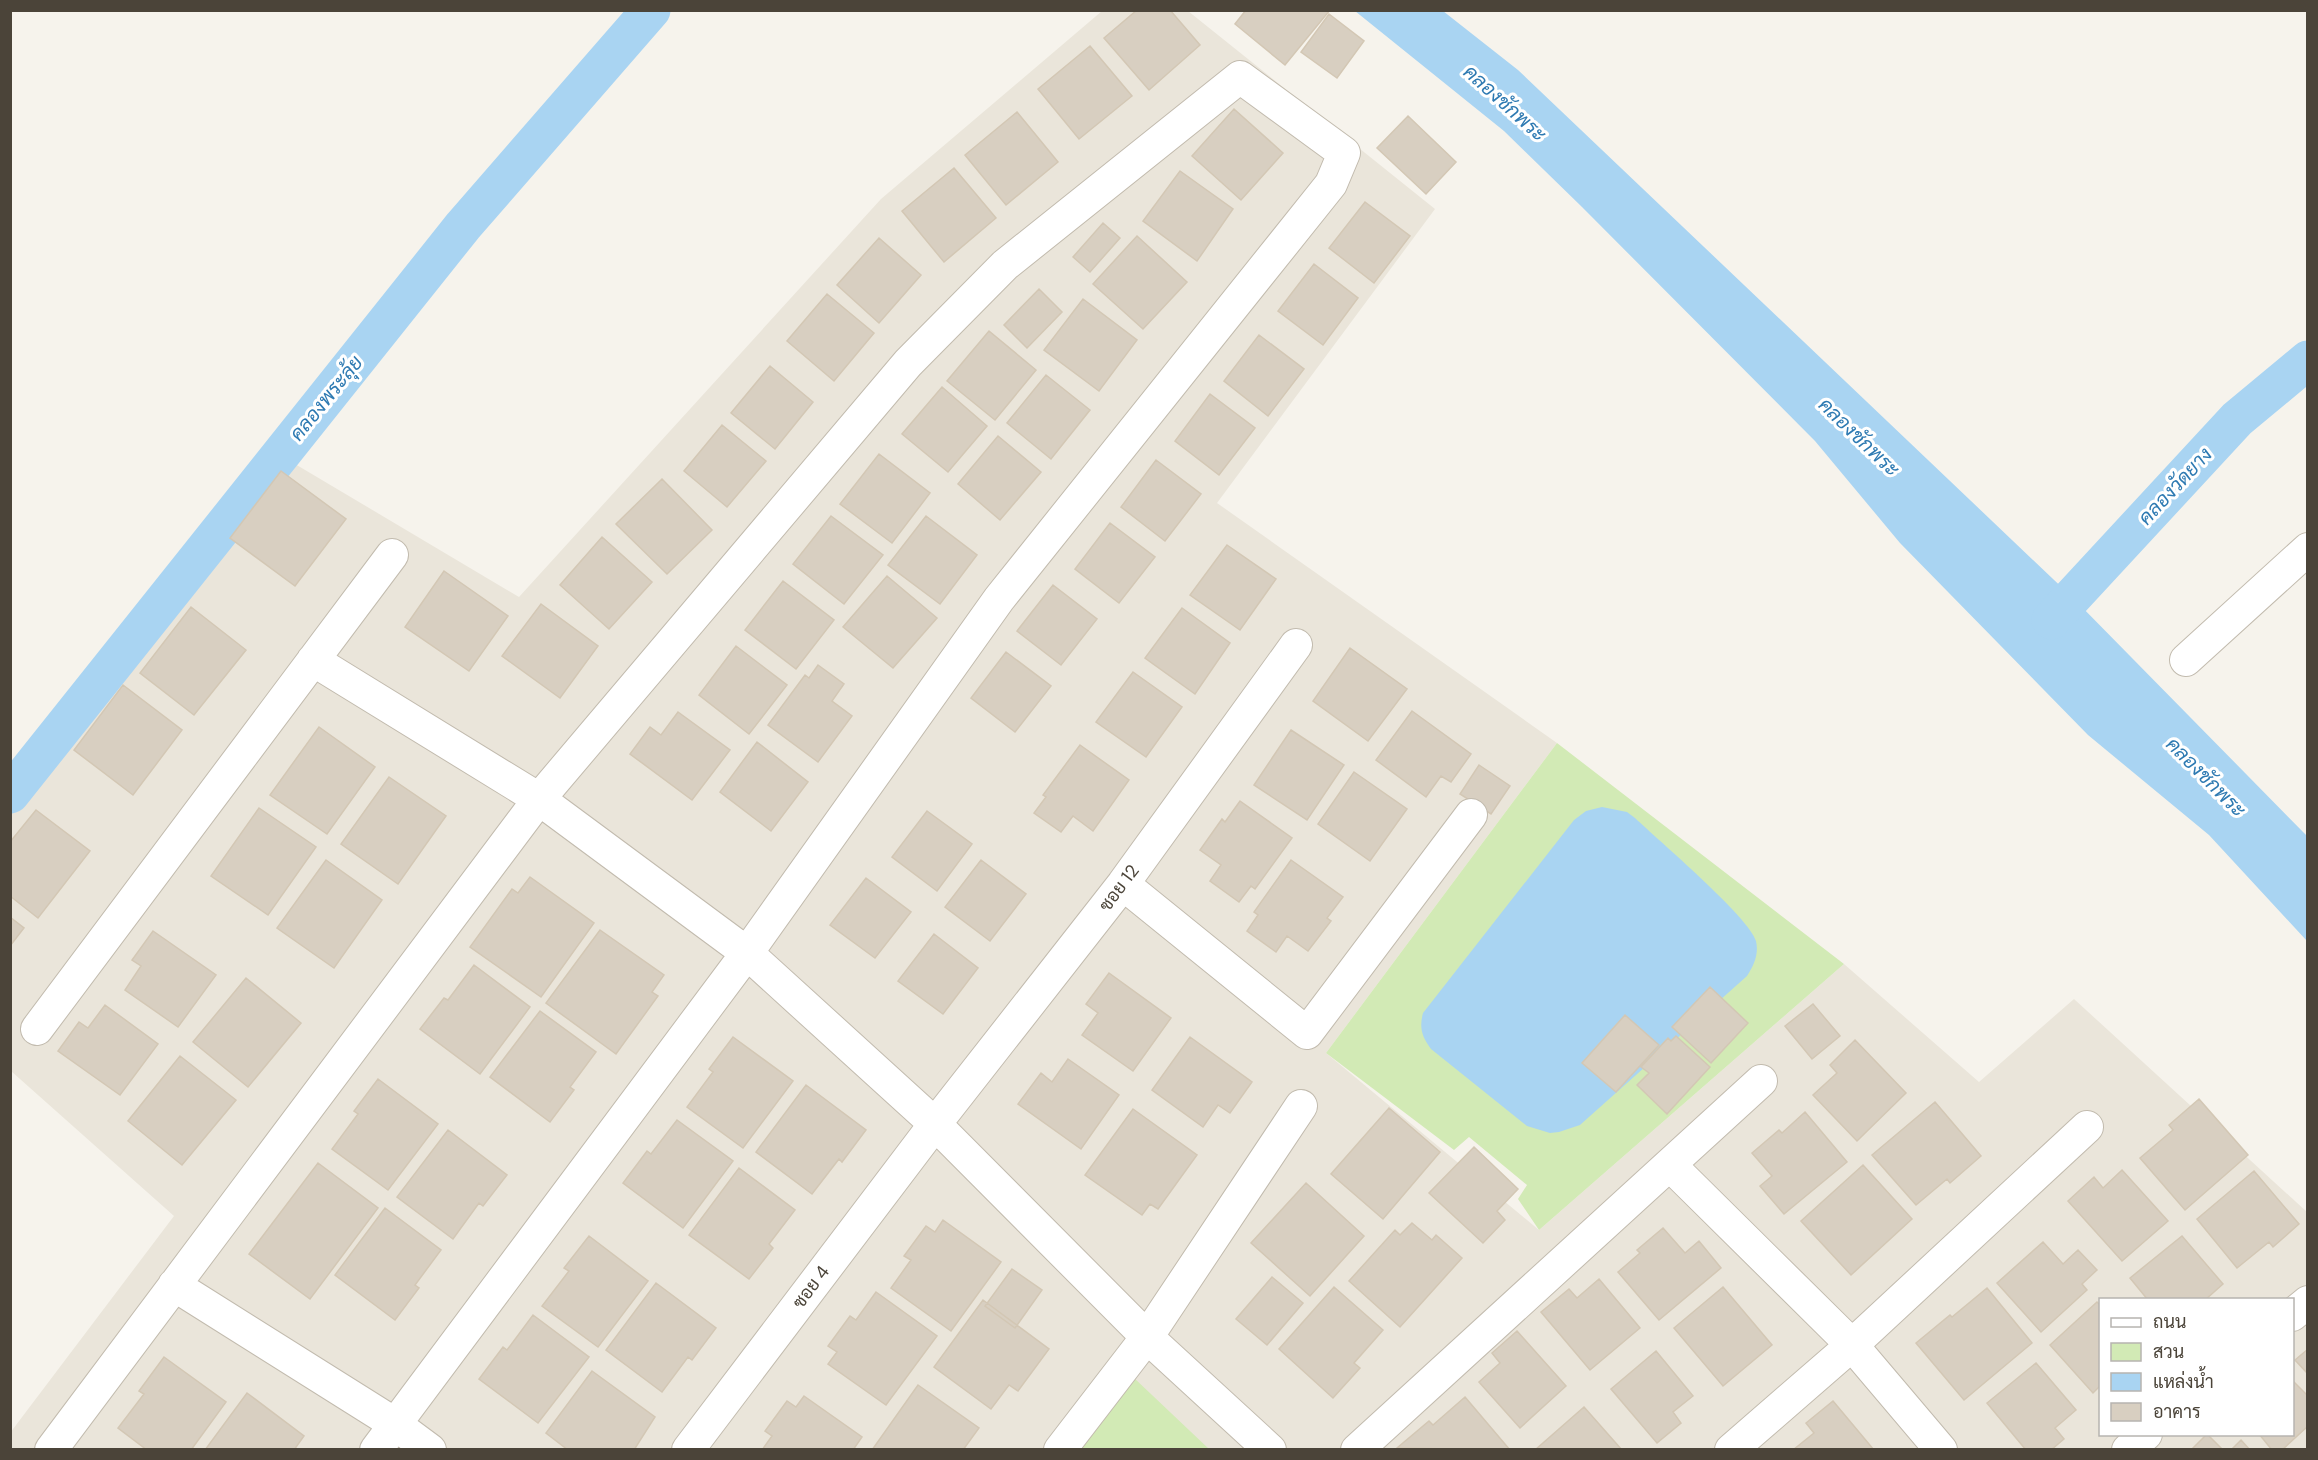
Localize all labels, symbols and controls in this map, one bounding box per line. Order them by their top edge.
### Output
water label: คลองชักพระ [1458,59,1552,147]
water label: คลองพระลุ้ย [284,350,369,447]
water label: คลองชักพระ [1813,392,1905,482]
water label: คลองวัดยาง [2132,442,2218,530]
water label: คลองชักพระ [2160,731,2252,823]
street label: ซอย 12 [1094,860,1144,916]
street label: ซอย 4 [787,1261,835,1313]
legend [2099,1298,2294,1436]
text: ถนน [2153,1310,2186,1334]
text: สวน [2153,1340,2184,1364]
text: แหล่งน้ำ [2153,1366,2214,1394]
text: อาคาร [2153,1400,2201,1424]

